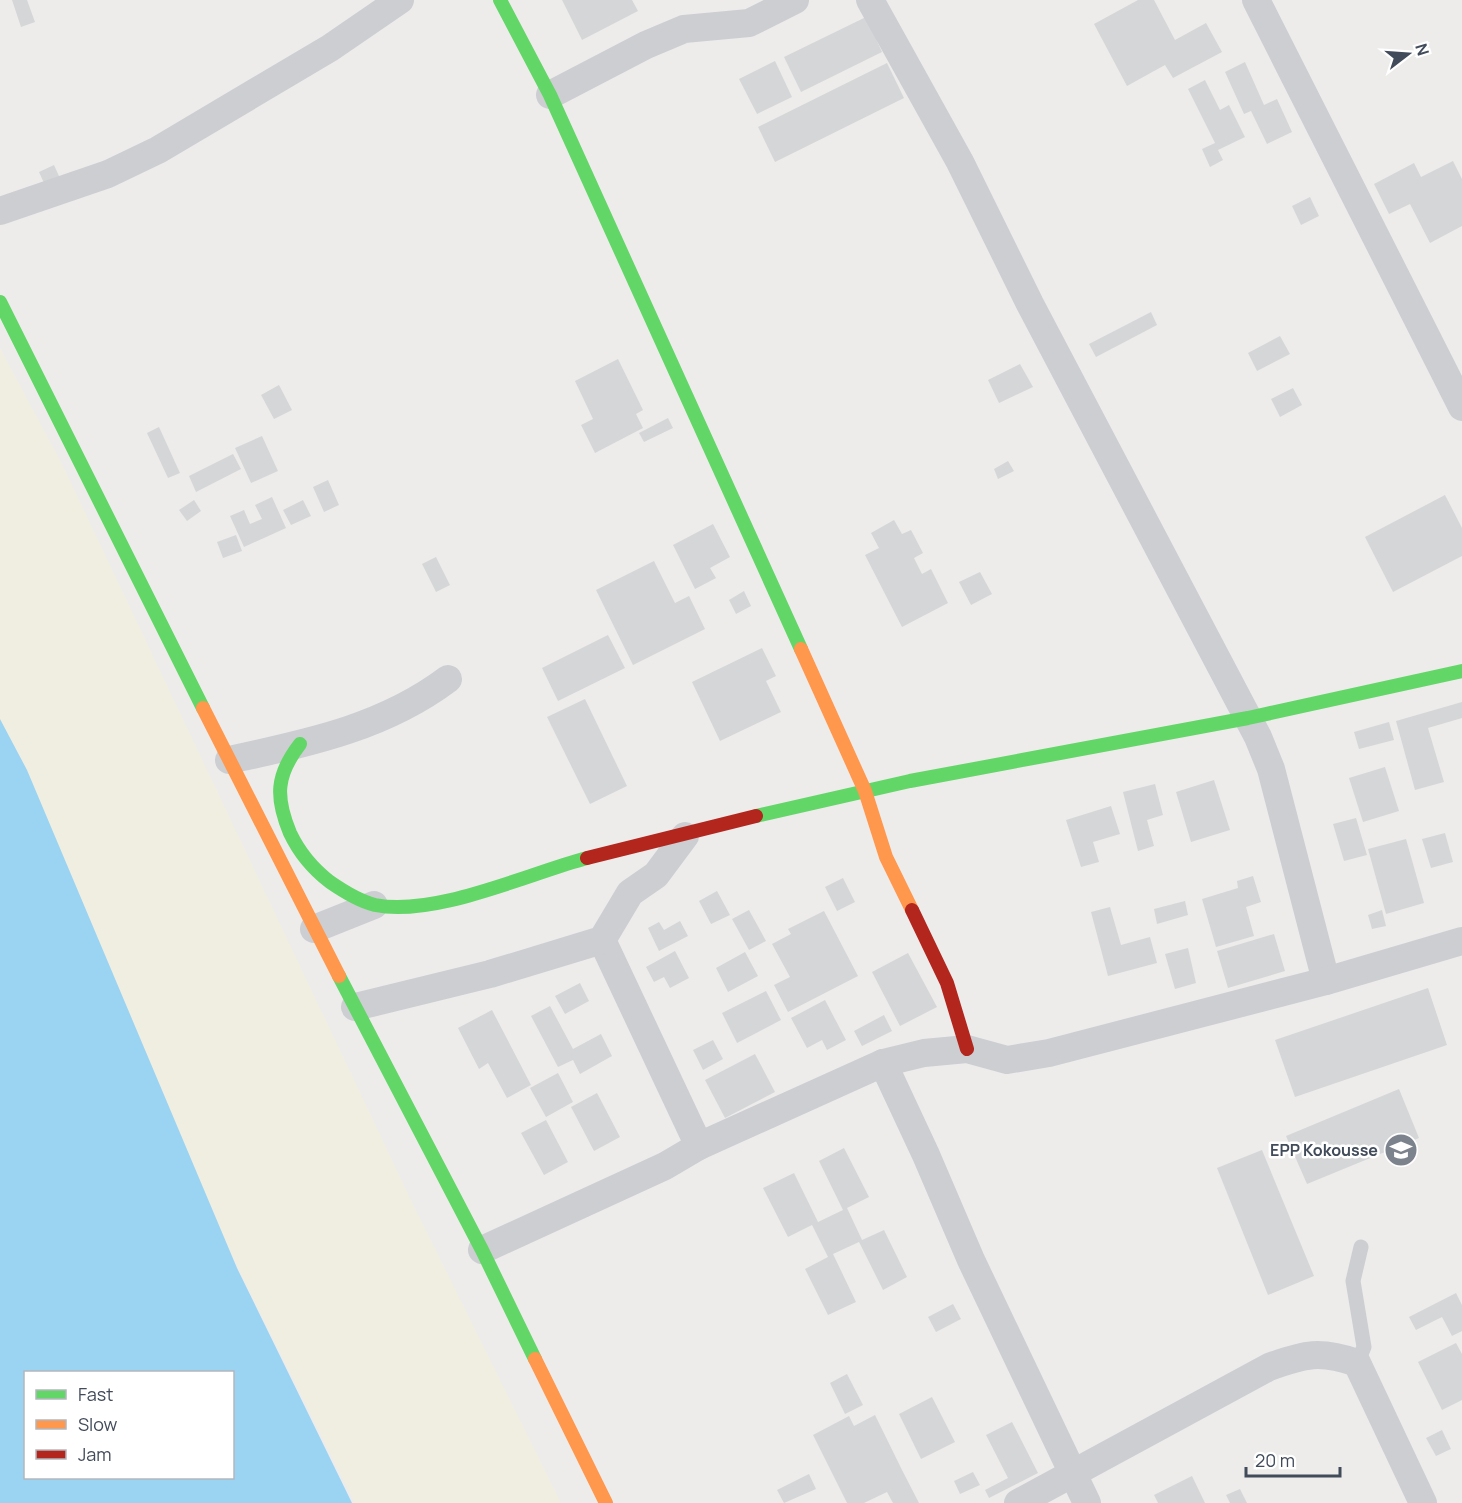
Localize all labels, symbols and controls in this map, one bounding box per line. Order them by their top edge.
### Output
north arrow [1378,24,1438,84]
text: N [1410,41,1435,58]
school or university icon: EPP Kokousse [1383,1132,1419,1168]
place label: EPP Kokousse [1270,1139,1378,1161]
legend [24,1371,234,1479]
text: Fast [78,1382,113,1406]
text: Slow [78,1412,118,1436]
scale bar [1246,1440,1340,1478]
text: Jam [78,1442,112,1466]
text: 20 m [1255,1448,1295,1472]

